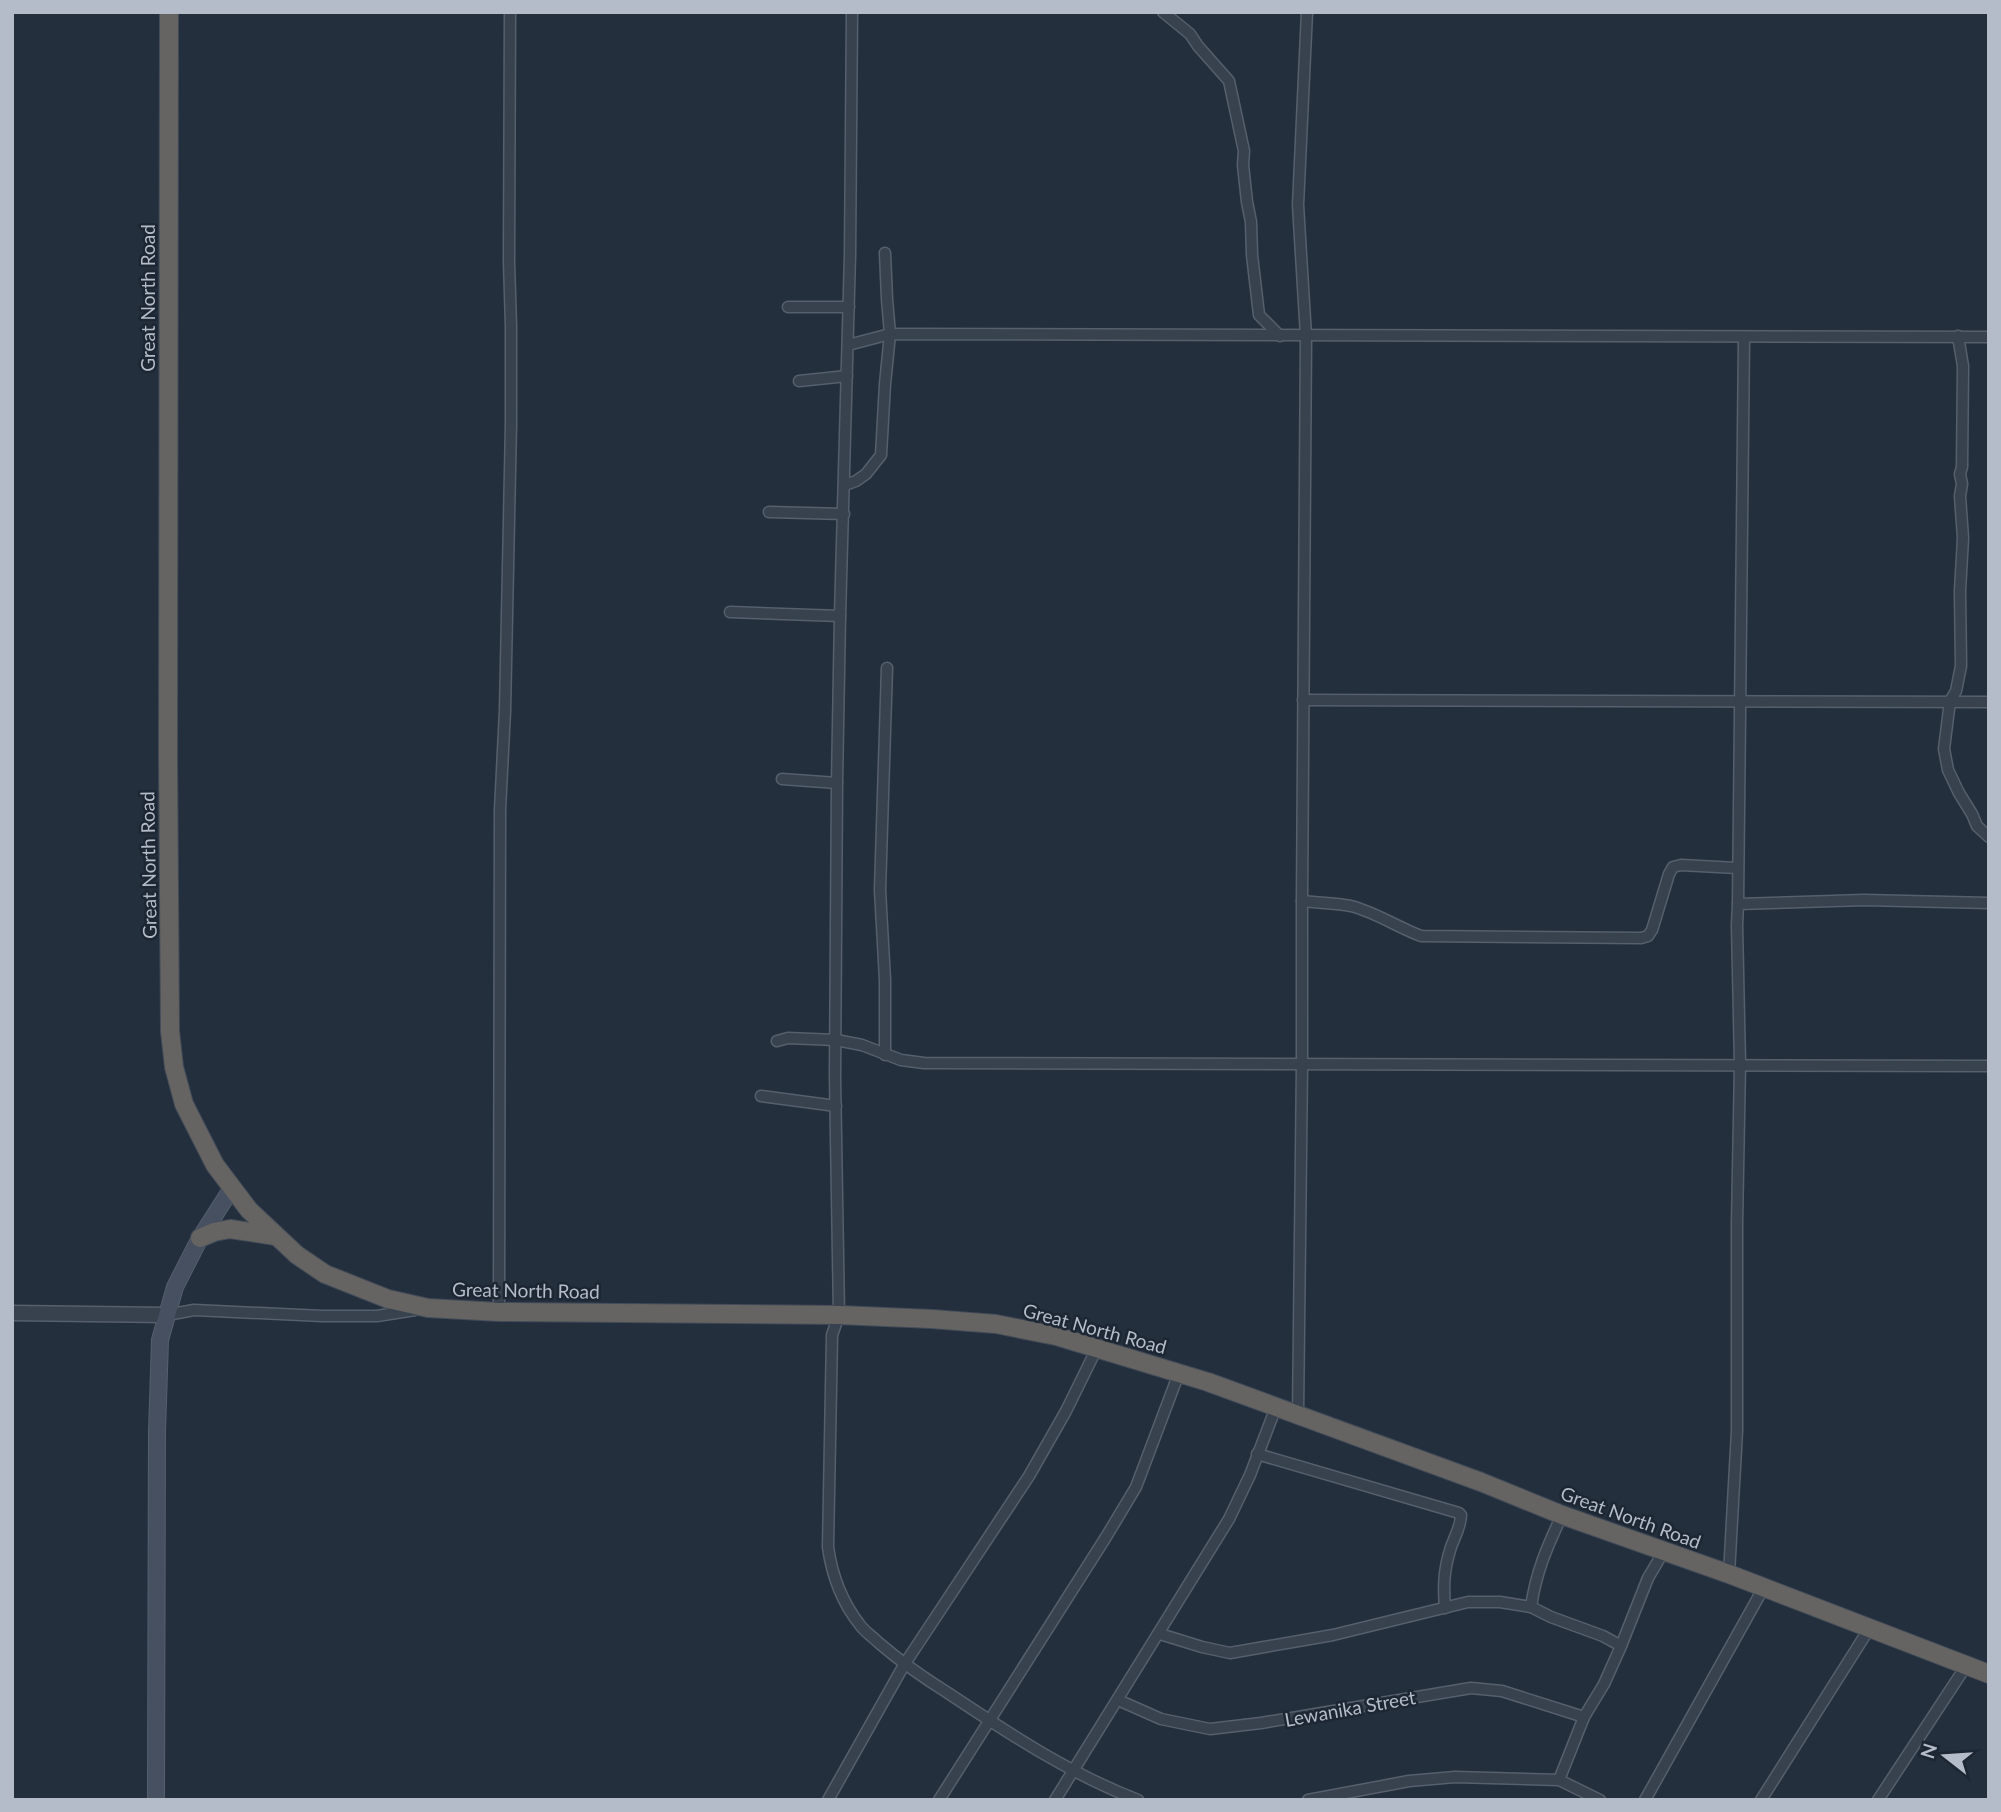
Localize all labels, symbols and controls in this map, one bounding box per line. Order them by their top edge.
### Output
street label: Great North Road [136,224,159,372]
street label: Great North Road [135,791,161,939]
street label: Great North Road [452,1277,600,1303]
street label: Great North Road [1021,1298,1169,1358]
street label: Great North Road [1558,1481,1704,1553]
street label: Lewanika Street [1283,1685,1417,1731]
north arrow [1910,1721,1980,1791]
text: N [1915,1741,1941,1761]

